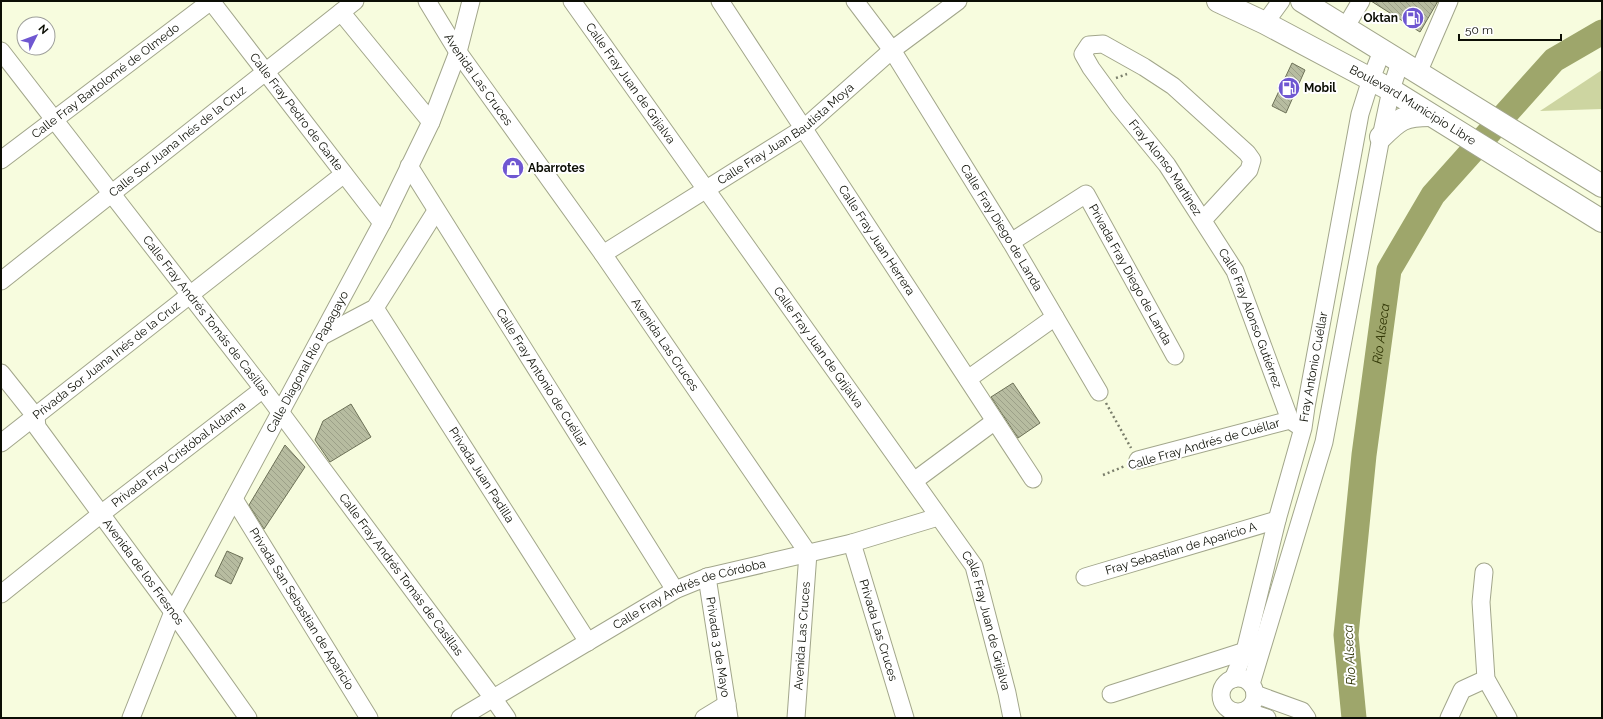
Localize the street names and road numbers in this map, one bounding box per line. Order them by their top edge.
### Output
street label: Calle Fray Bartolomé de Olmedo [29,20,182,141]
street label: Calle Fray Juan de Grijalva [583,20,678,146]
street label: Avenida Las Cruces [442,31,516,128]
street label: Calle Fray Pedro de Gante [247,50,346,173]
street label: Boulevard Municipio Libre [1347,62,1479,148]
street label: Calle Fray Juan Bautista Moya [715,80,857,187]
street label: Calle Sor Juana Inés de la Cruz [106,83,249,200]
street label: Fray Alonso Martínez [1126,117,1205,218]
street label: Calle Fray Diego de Landa [958,162,1045,294]
street label: Calle Fray Juan Herrera [836,183,918,298]
street label: Privada Fray Diego de Landa [1086,202,1175,347]
street label: Calle Fray Andrés Tomás de Casillas [140,233,273,399]
street label: Calle Fray Alonso Gutiérrez [1215,246,1285,390]
street label: Calle Fray Juan de Grijalva [771,284,866,410]
street label: Calle Diagonal Río Papagayo [264,288,351,435]
street label: Avenida Las Cruces [628,296,702,394]
street label: Privada Sor Juana Inés de la Cruz [30,298,183,422]
street label: Calle Fray Antonio de Cuéllar [493,306,591,450]
street label: Fray Antonio Cuéllar [1297,310,1331,423]
street label: Privada Fray Cristóbal Aldama [109,398,248,510]
street label: Calle Fray Andrés de Cuéllar [1127,415,1282,472]
street label: Privada Juan Padilla [446,425,517,525]
street label: Calle Fray Andrés Tomás de Casillas [336,491,466,659]
street label: Avenida de los Fresnos [100,516,187,628]
street label: Fray Sebastian de Aparicio A [1104,519,1258,578]
street label: Privada San Sebastian de Aparicio [246,525,357,692]
street label: Calle Fray Juan de Grijalva [958,548,1013,692]
street label: Calle Fray Andrés de Córdoba [610,556,767,632]
street label: Privada Las Cruces [856,578,900,683]
street label: Avenida Las Cruces [791,581,813,691]
street label: Privada 3 de Mayo [703,596,733,698]

